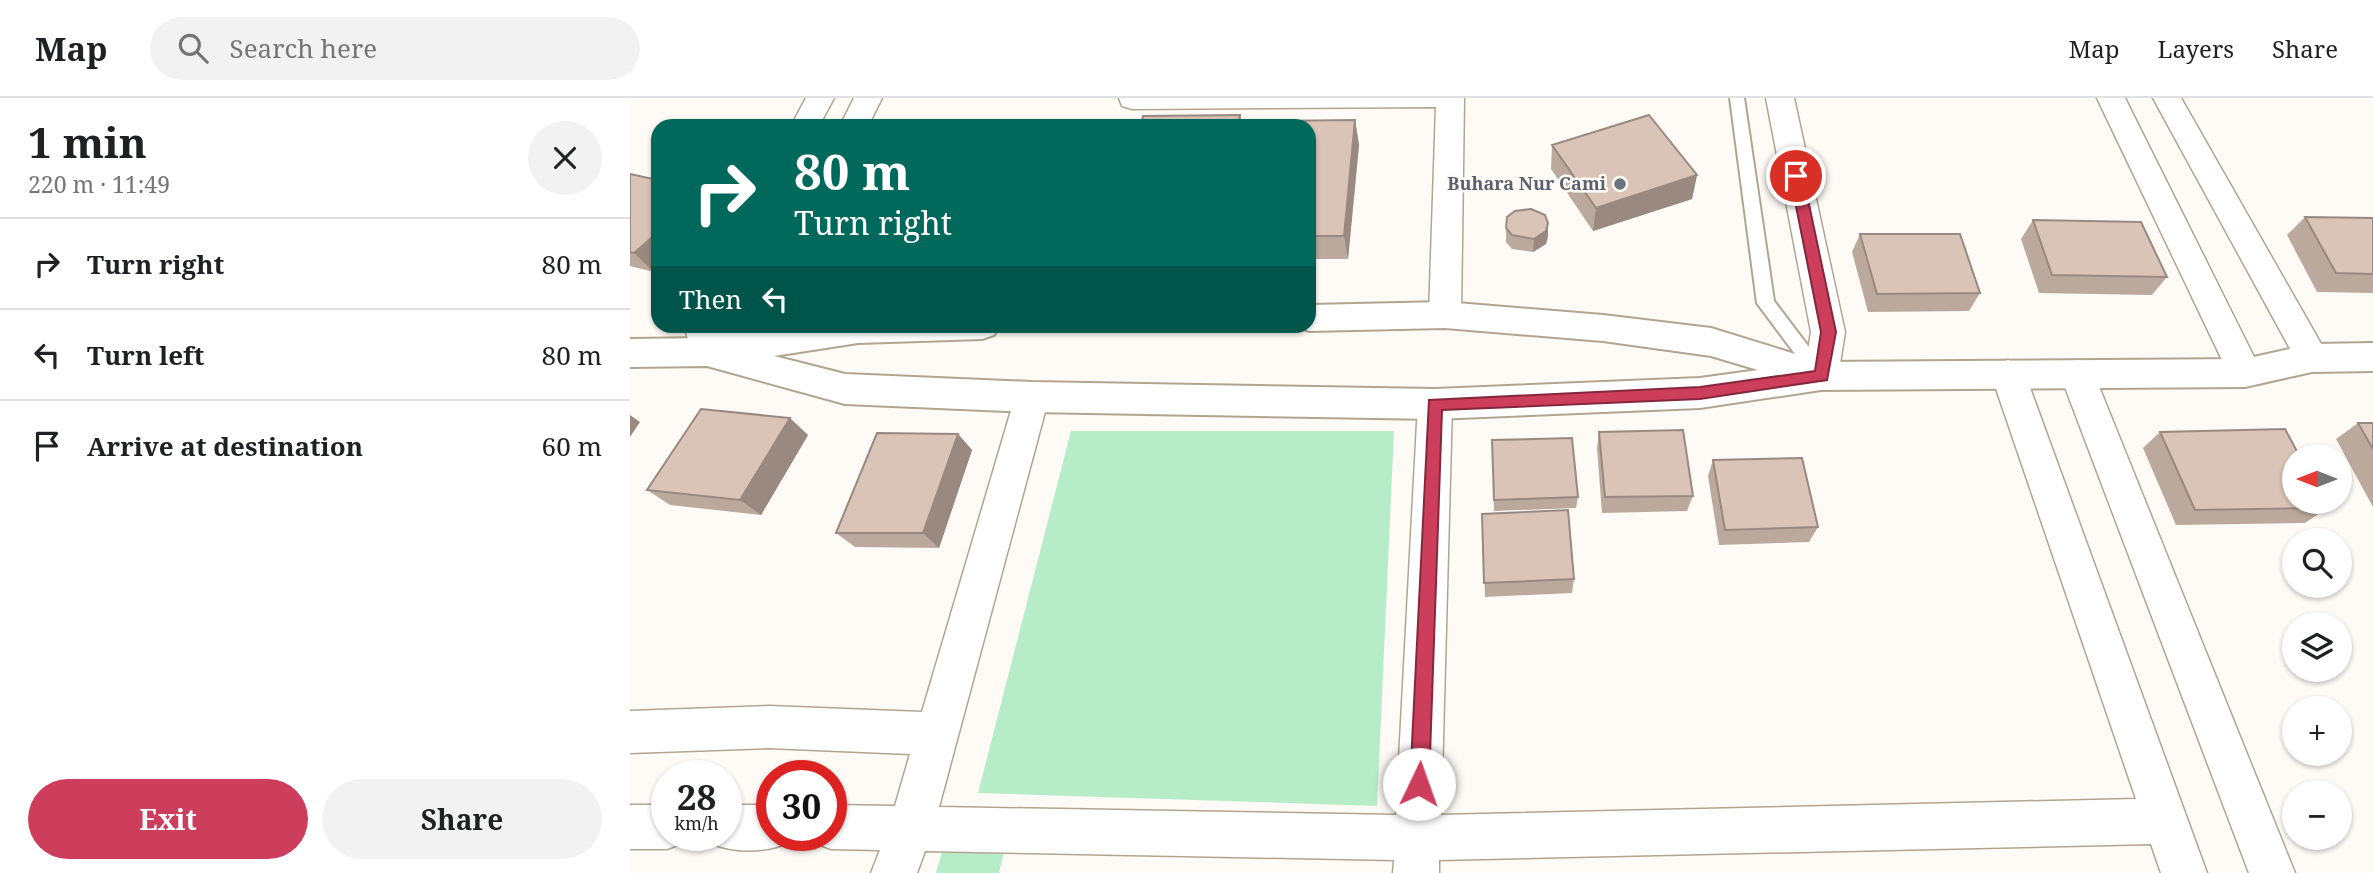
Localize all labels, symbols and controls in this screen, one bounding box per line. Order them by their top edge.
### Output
search box [150,17,640,80]
text: Map [35,26,108,71]
icon: search [174,29,212,67]
text: Search here [230,30,377,66]
text: Map [2069,32,2120,65]
text: Layers [2158,32,2234,65]
text: Share [2272,32,2338,65]
text: 1 min [28,113,147,170]
button: close [528,121,602,195]
text: 80 m [794,138,910,204]
pin [1766,146,1826,206]
icon: right [679,147,770,238]
icon: arrive [1777,157,1815,195]
text: 220 m · 11:49 [28,168,170,200]
place label: Buhara Nur Cami [1447,171,1607,195]
marker: Buhara Nur Cami [1612,176,1628,192]
text: Turn right [794,201,952,244]
icon: right [28,245,66,283]
text: Turn right [87,246,224,282]
text: 80 m [542,246,602,282]
icon: left [756,280,794,318]
text: Then [679,281,742,317]
icon: left [28,336,66,374]
text: Turn left [87,337,204,373]
text: 80 m [542,337,602,373]
icon: arrive [28,427,66,465]
text: Arrive at destination [87,428,363,464]
text: 60 m [542,428,602,464]
north arrow [2282,444,2352,514]
map controls [2282,444,2352,850]
button: search [2282,528,2352,598]
button: layers [2282,612,2352,682]
button: + [2282,696,2352,766]
position arrow [1382,747,1456,821]
speed limit sign: 30 [756,760,847,851]
text: 28 [677,773,716,820]
button: Exit [28,779,308,859]
button: Share [322,779,602,859]
button: − [2282,780,2352,850]
text: km/h [674,811,719,835]

